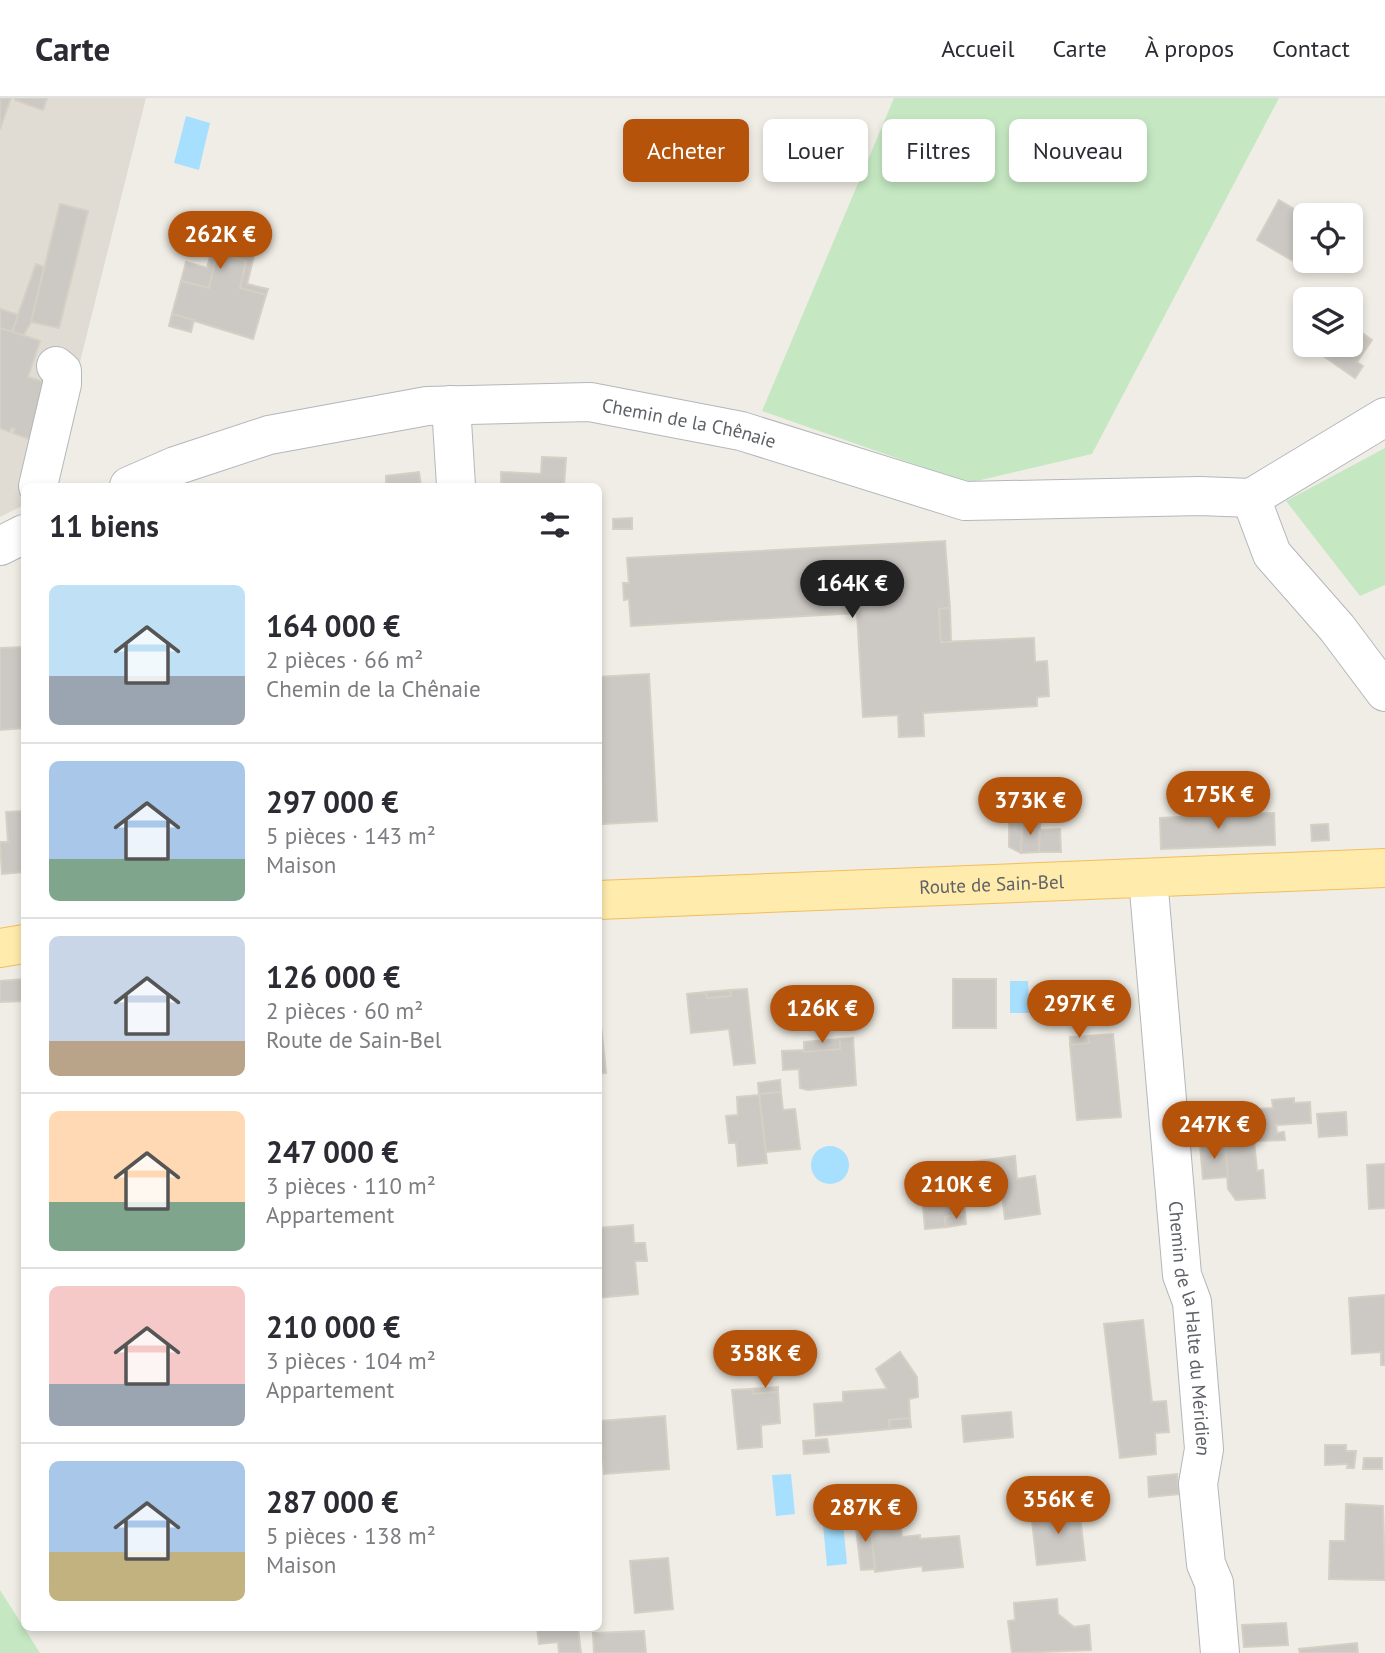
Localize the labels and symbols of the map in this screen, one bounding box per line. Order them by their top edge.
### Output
pin: 262K € [163,212,277,271]
street label: Chemin de la Chênaie [600,393,779,453]
pin: 164K € [795,560,909,620]
pin: 175K € [1161,772,1275,831]
pin: 373K € [973,778,1087,837]
street label: Route de Sain-Bel [919,869,1065,899]
pin: 297K € [1022,981,1136,1040]
pin: 126K € [765,986,879,1045]
pin: 247K € [1157,1102,1271,1161]
pin: 210K € [899,1162,1013,1221]
street label: Chemin de la Halte du Méridien [1164,1200,1216,1458]
pin: 358K € [708,1330,822,1390]
pin: 356K € [1001,1476,1115,1536]
pin: 287K € [808,1484,922,1544]

